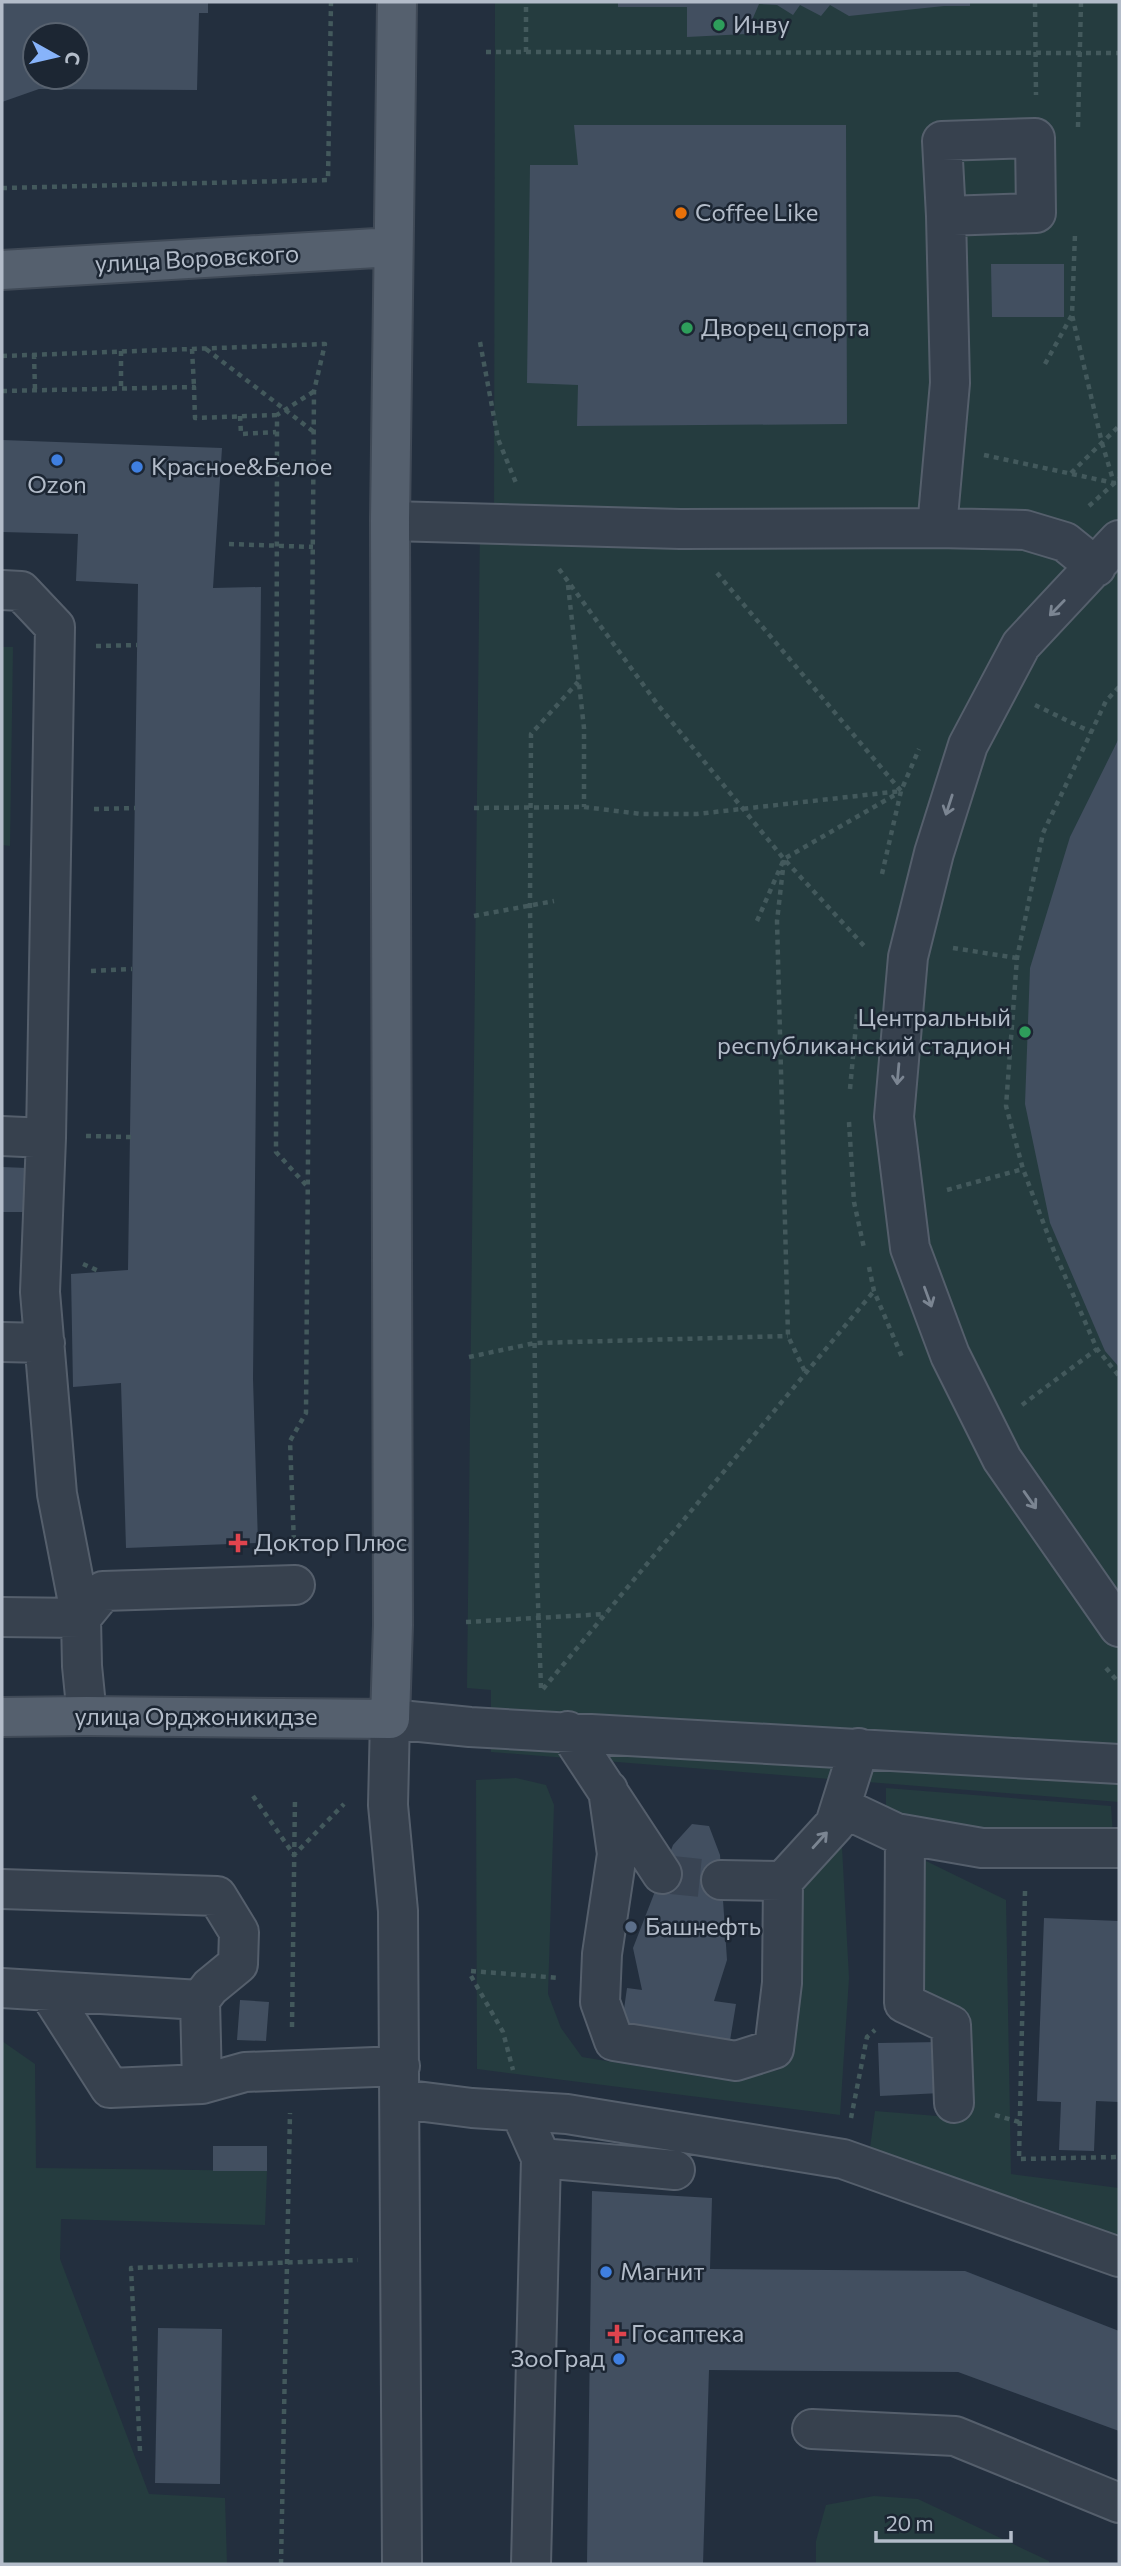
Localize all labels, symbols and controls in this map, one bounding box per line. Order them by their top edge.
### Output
place label: Инву [733,9,790,38]
marker: Инву [711,17,727,33]
north arrow [21,21,91,91]
text: С [61,50,86,66]
place label: Coffee Like [695,197,818,226]
marker: Coffee Like [673,205,689,221]
street label: улица Воровского [94,238,300,277]
place label: Дворец спорта [701,312,870,341]
marker: Дворец спорта [679,320,695,336]
place label: Красное&Белое [151,451,332,480]
marker: Ozon [49,452,65,468]
marker: Красное&Белое [129,459,145,475]
place label: Ozon [27,469,87,498]
one-way arrow [1048,600,1065,617]
one-way arrow [942,794,954,816]
place label: Центральный республиканский стадион [717,1002,1011,1059]
marker: Центральный республиканский стадион [1017,1024,1033,1040]
one-way arrow [891,1062,904,1085]
one-way arrow [923,1286,936,1308]
one-way arrow [1023,1490,1037,1509]
place label: Доктор Плюс [254,1527,407,1556]
marker: Доктор Плюс [228,1533,248,1553]
street label: улица Орджоникидзе [74,1701,318,1730]
one-way arrow [812,1832,829,1849]
place label: Башнефть [645,1911,761,1940]
marker: Башнефть [623,1919,639,1935]
place label: Магнит [620,2256,704,2285]
marker: Магнит [598,2264,614,2280]
place label: Госаптека [631,2318,744,2347]
marker: Госаптека [609,2326,625,2342]
place label: ЗооГрад [510,2343,605,2372]
marker: ЗооГрад [611,2351,627,2367]
scale bar [876,2500,1011,2544]
text: 20 m [886,2510,934,2535]

